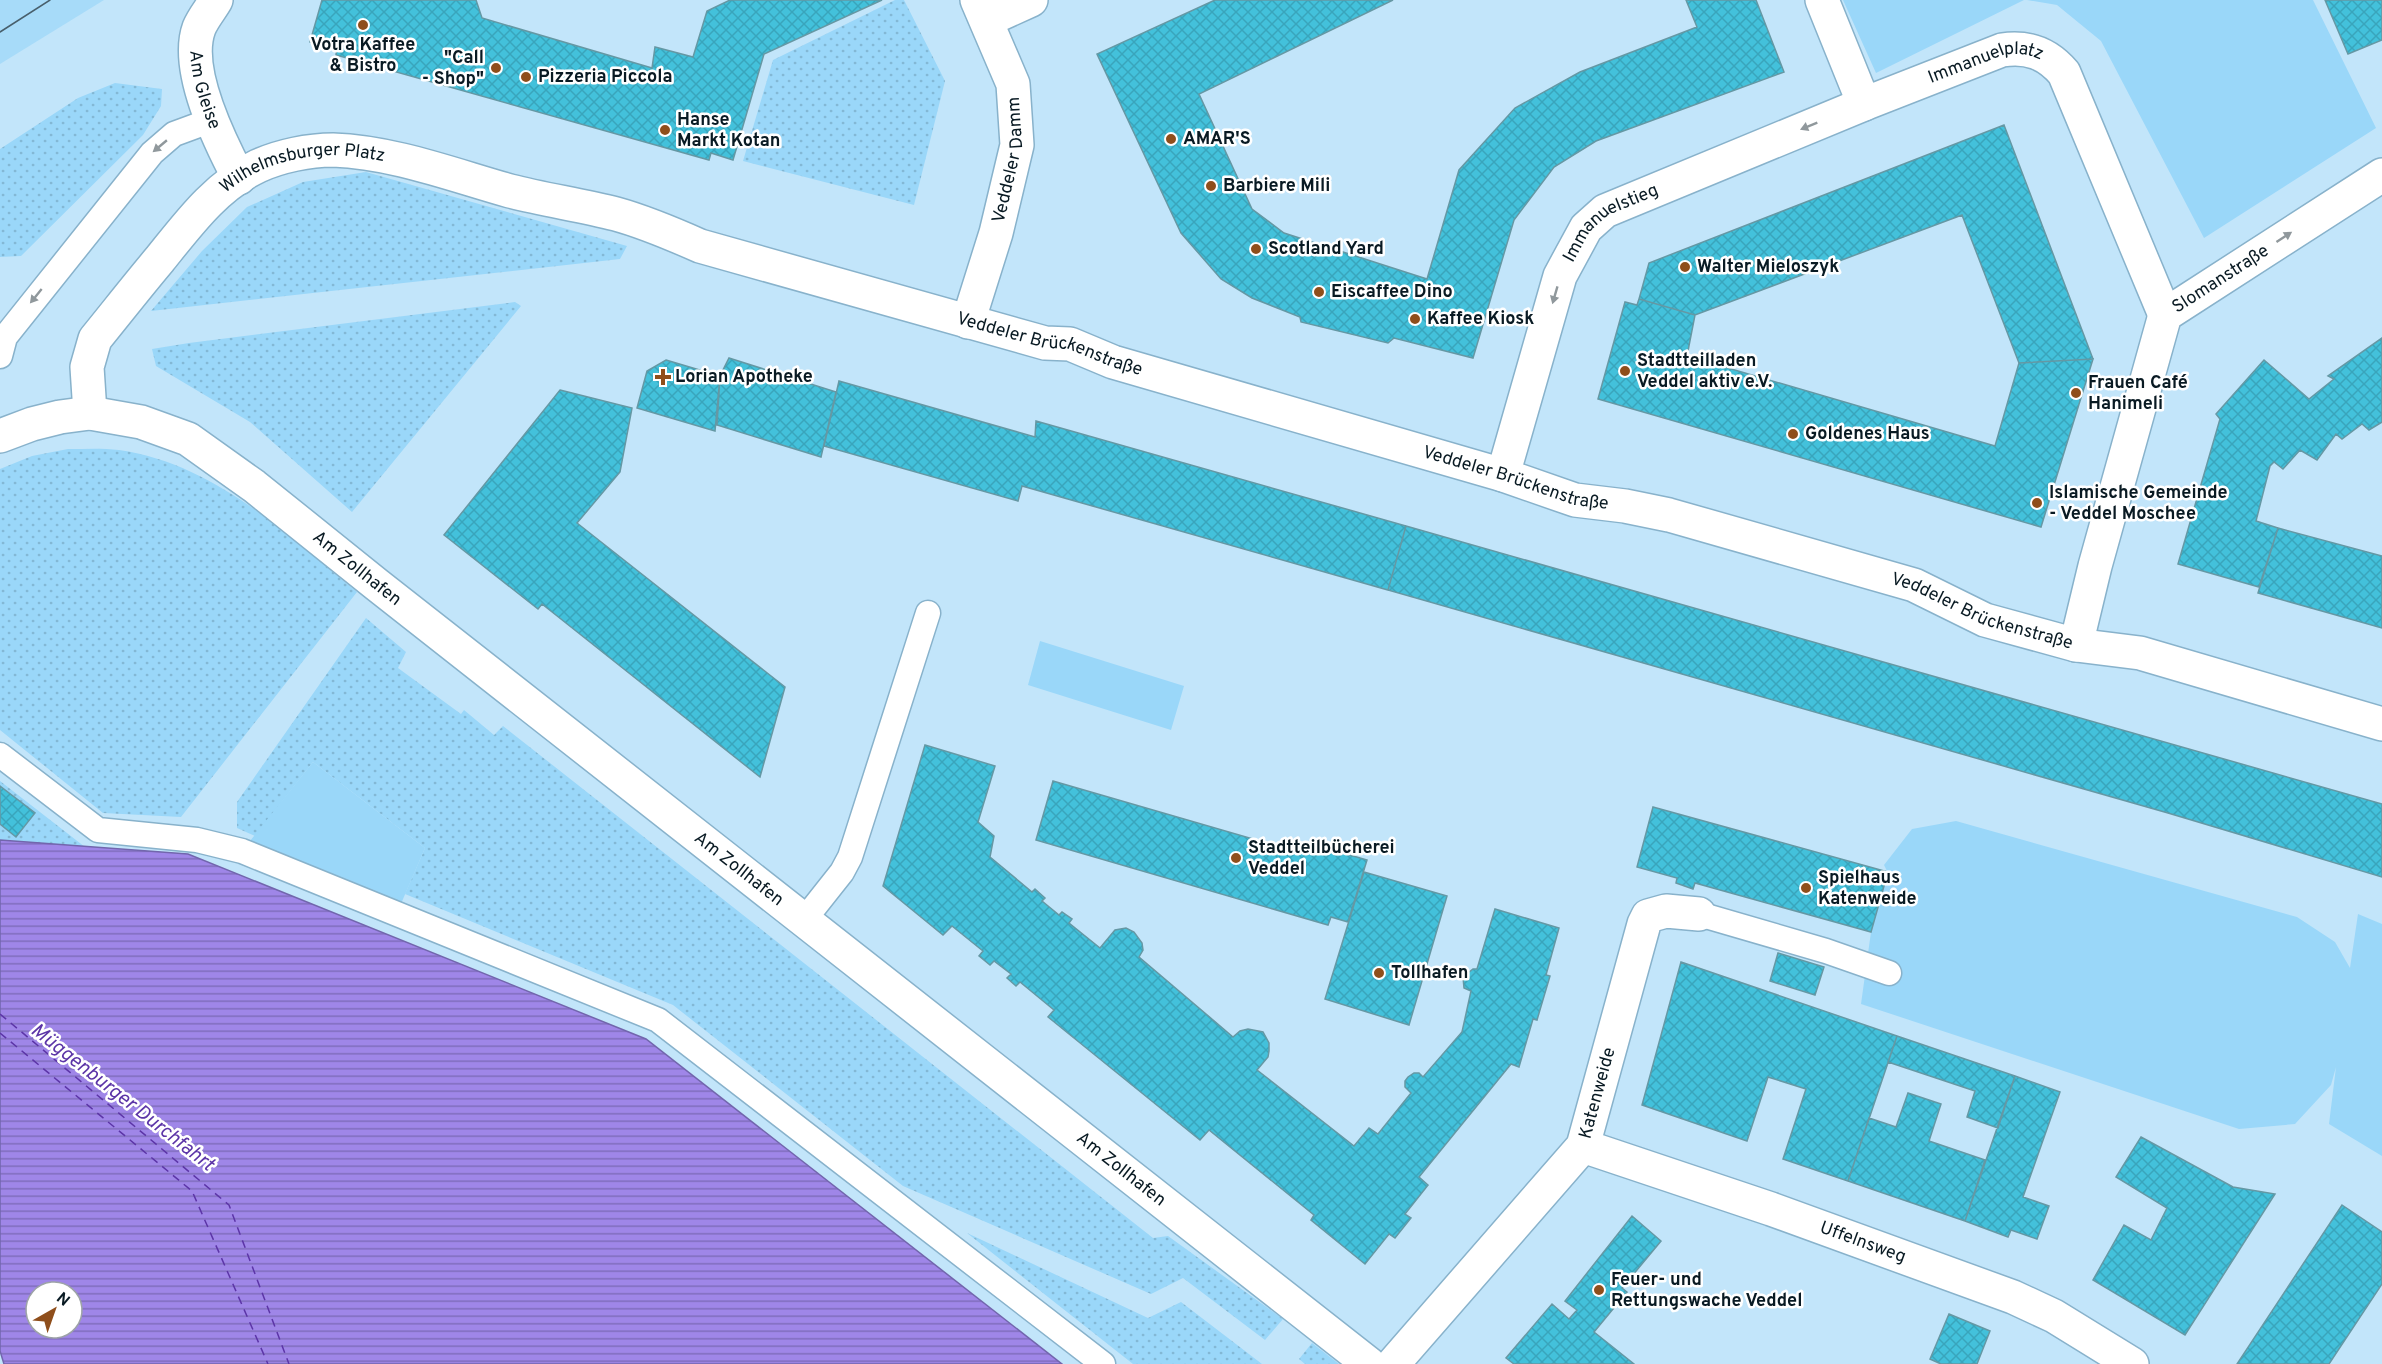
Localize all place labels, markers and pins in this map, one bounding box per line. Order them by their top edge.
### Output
marker: Votra Kaffee & Bistro [356,18,370,32]
place label: Votra Kaffee & Bistro [311,34,415,78]
place label: "Call - Shop" [422,47,484,91]
marker: "Call - Shop" [489,61,503,75]
place label: Pizzeria Piccola [538,66,673,89]
marker: Pizzeria Piccola [519,70,533,84]
place label: Hanse Markt Kotan [677,109,780,153]
marker: Hanse Markt Kotan [658,123,672,137]
place label: AMAR'S [1183,128,1251,151]
marker: AMAR'S [1164,132,1178,146]
place label: Barbiere Mili [1223,175,1330,198]
marker: Barbiere Mili [1204,179,1218,193]
place label: Scotland Yard [1268,238,1384,261]
marker: Scotland Yard [1249,242,1263,256]
place label: Walter Mieloszyk [1697,256,1839,279]
marker: Walter Mieloszyk [1678,260,1692,274]
place label: Eiscaffee Dino [1331,281,1453,304]
marker: Eiscaffee Dino [1312,285,1326,299]
place label: Kaffee Kiosk [1427,308,1534,331]
marker: Kaffee Kiosk [1408,312,1422,326]
place label: Stadtteilladen Veddel aktiv e.V. [1637,350,1772,394]
marker: Stadtteilladen Veddel aktiv e.V. [1618,364,1632,378]
place label: Lorian Apotheke [675,366,813,389]
marker: Lorian Apotheke [656,370,670,384]
place label: Frauen Café Hanimeli [2088,372,2188,416]
marker: Frauen Café Hanimeli [2069,386,2083,400]
place label: Goldenes Haus [1805,423,1930,446]
marker: Goldenes Haus [1786,427,1800,441]
place label: Islamische Gemeinde - Veddel Moschee [2049,482,2228,526]
marker: Islamische Gemeinde - Veddel Moschee [2030,496,2044,510]
place label: Stadtteilbücherei Veddel [1248,837,1395,881]
marker: Stadtteilbücherei Veddel [1229,851,1243,865]
place label: Spielhaus Katenweide [1818,867,1917,911]
marker: Spielhaus Katenweide [1799,881,1813,895]
place label: Tollhafen [1391,962,1469,985]
marker: Tollhafen [1372,966,1386,980]
place label: Feuer- und Rettungswache Veddel [1611,1269,1802,1313]
marker: Feuer- und Rettungswache Veddel [1592,1283,1606,1297]

